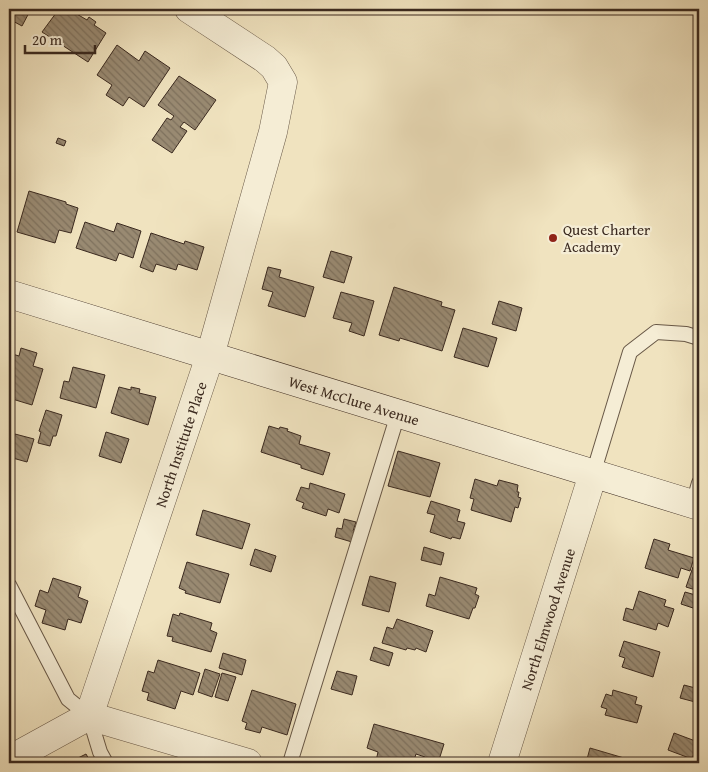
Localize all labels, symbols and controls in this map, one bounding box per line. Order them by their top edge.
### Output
scale bar [25,22,95,54]
text: 20 m [32,29,63,50]
place label: Quest Charter Academy [563,219,650,257]
marker: Quest Charter Academy [547,232,559,244]
street label: West McClure Avenue [286,370,422,430]
street label: North Institute Place [149,379,211,510]
street label: North Elmwood Avenue [515,545,580,693]

